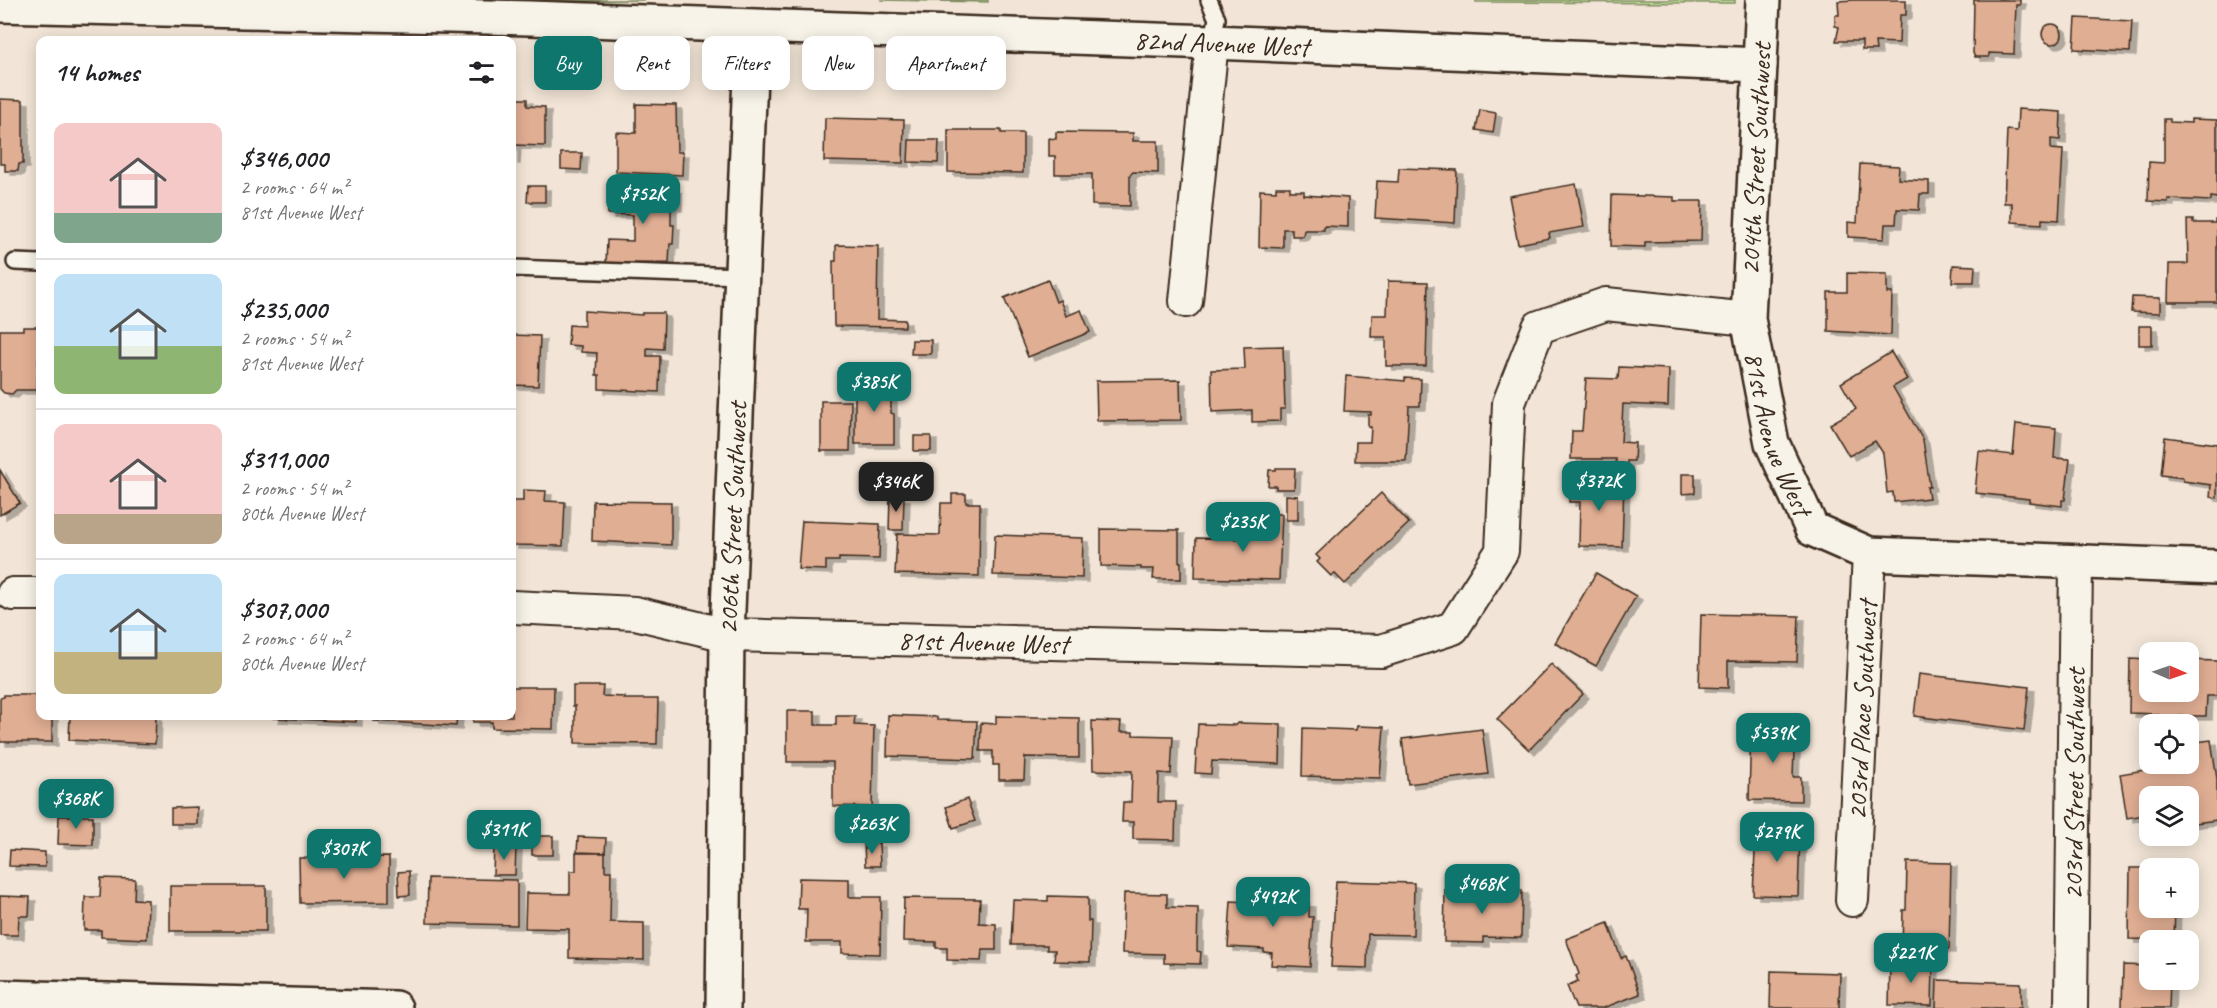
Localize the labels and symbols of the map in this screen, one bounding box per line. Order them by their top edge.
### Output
street label: 82nd Avenue West [1133,22,1313,64]
street label: 204th Street Southwest [1732,39,1779,276]
pin: $752K [601,174,685,225]
street label: 81st Avenue West [1737,349,1822,524]
pin: $385K [832,362,916,413]
street label: 206th Street Southwest [710,399,755,635]
pin: $372K [1557,461,1641,512]
pin: $346K [854,462,938,513]
pin: $235K [1201,502,1285,553]
street label: 203rd Place Southwest [1839,596,1885,821]
street label: 81st Avenue West [897,622,1073,661]
north arrow [2139,642,2199,702]
street label: 203rd Street Southwest [2055,665,2093,900]
pin: $539K [1731,713,1815,764]
pin: $368K [34,779,118,830]
pin: $263K [830,804,914,855]
pin: $311K [462,810,546,861]
pin: $279K [1735,812,1819,863]
pin: $307K [302,829,386,880]
pin: $468K [1440,864,1524,915]
pin: $492K [1231,877,1315,928]
pin: $221K [1869,933,1953,984]

